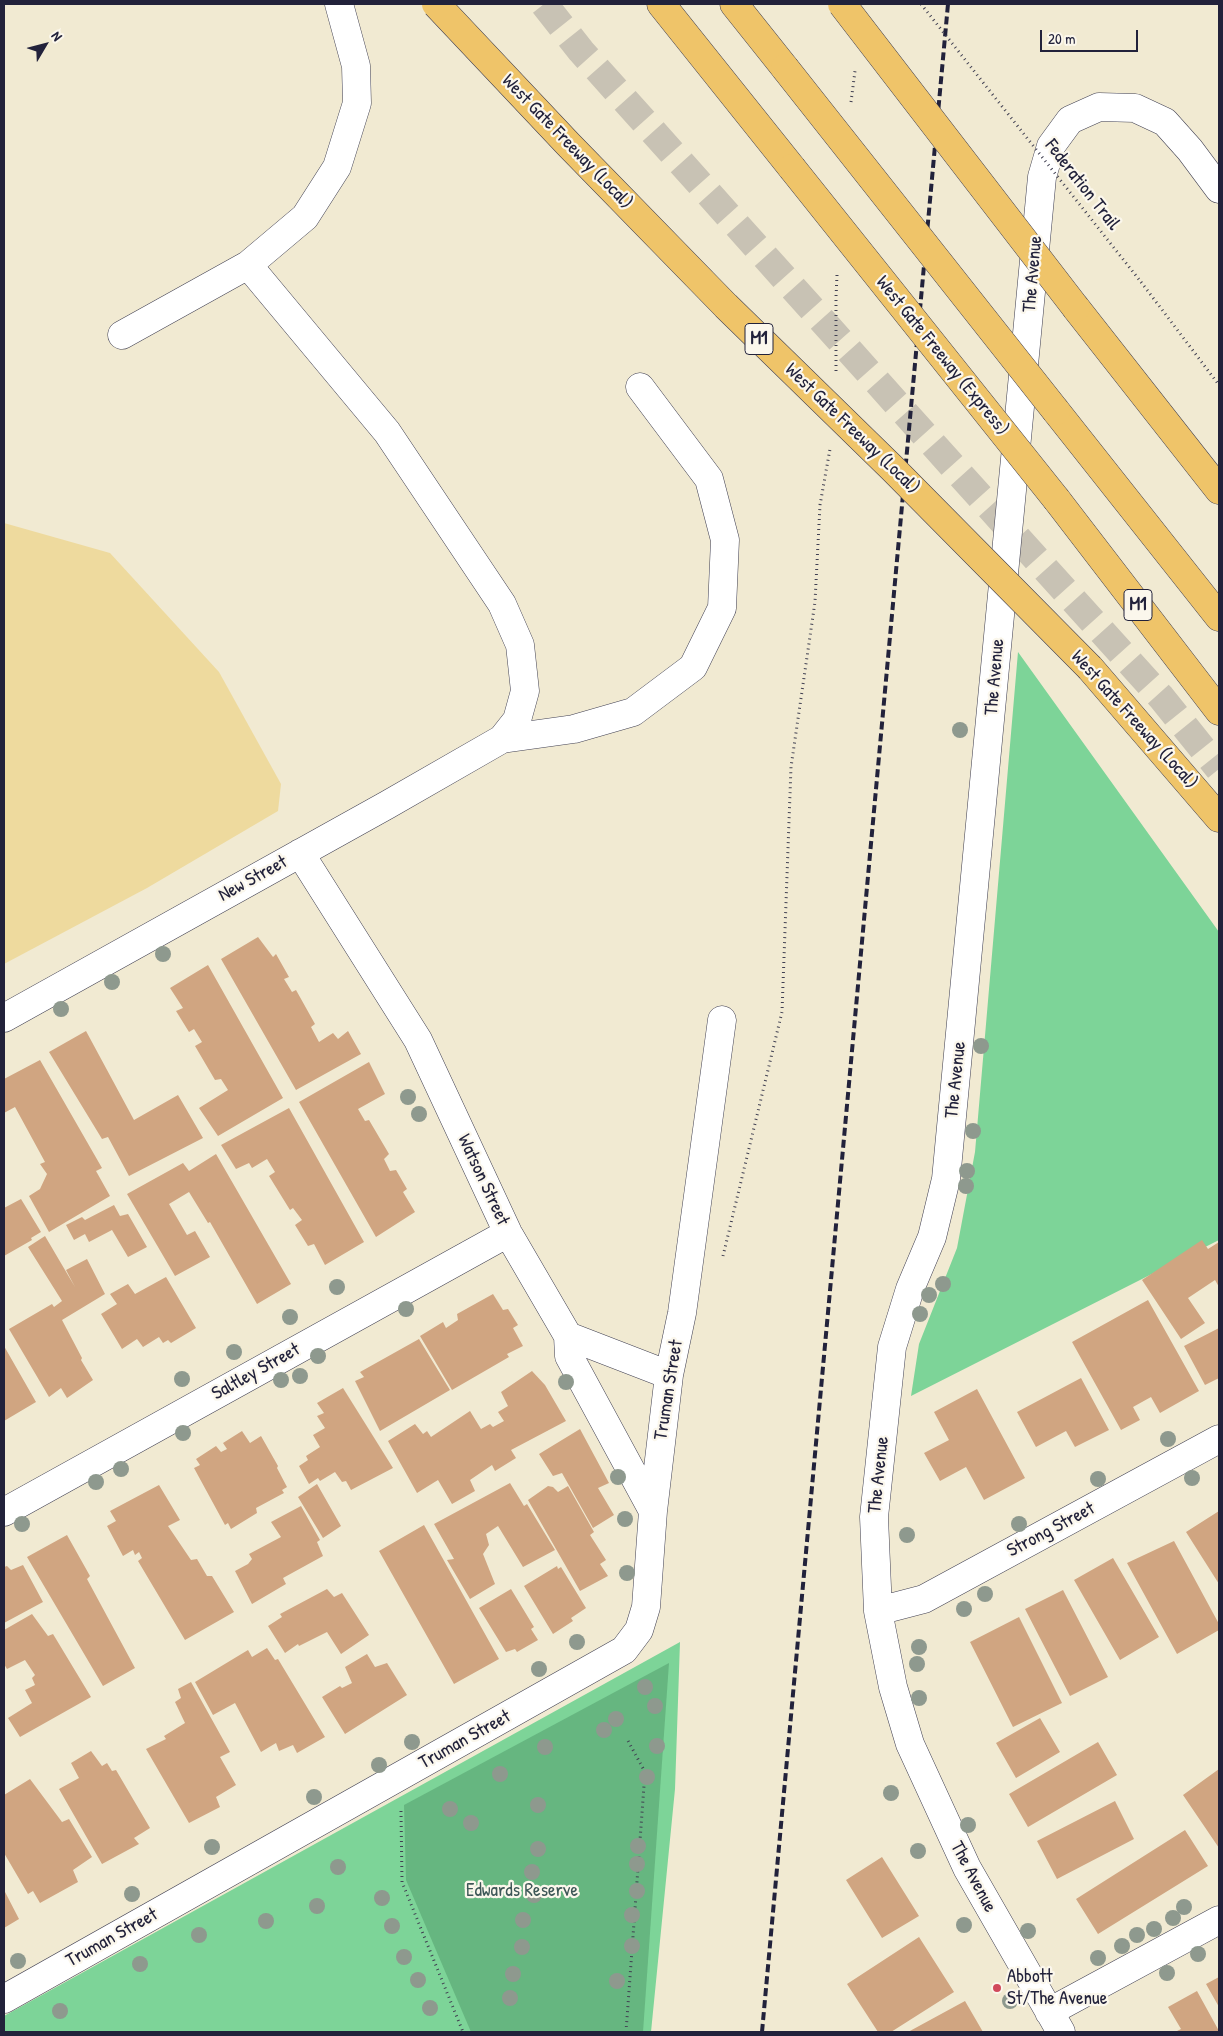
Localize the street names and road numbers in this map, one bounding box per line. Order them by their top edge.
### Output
street label: West Gate Freeway (Local) [497,70,637,214]
street label: Federation Trail [1040,135,1124,235]
street label: The Avenue [1018,235,1048,313]
street label: West Gate Freeway (Express) [871,272,1013,440]
road number: M1 [745,324,773,354]
street label: West Gate Freeway (Local) [780,359,924,499]
road number: M1 [1124,590,1152,620]
street label: The Avenue [980,638,1010,716]
street label: West Gate Freeway (Local) [1066,646,1202,794]
street label: New Street [215,851,291,907]
street label: The Avenue [941,1041,971,1119]
street label: Watson Street [452,1131,514,1229]
street label: Truman Street [650,1338,688,1442]
street label: Saltley Street [208,1339,304,1405]
street label: The Avenue [864,1436,894,1514]
street label: Strong Street [1003,1497,1099,1563]
street label: Truman Street [415,1705,515,1775]
street label: The Avenue [945,1838,1001,1916]
street label: Truman Street [62,1903,162,1973]

